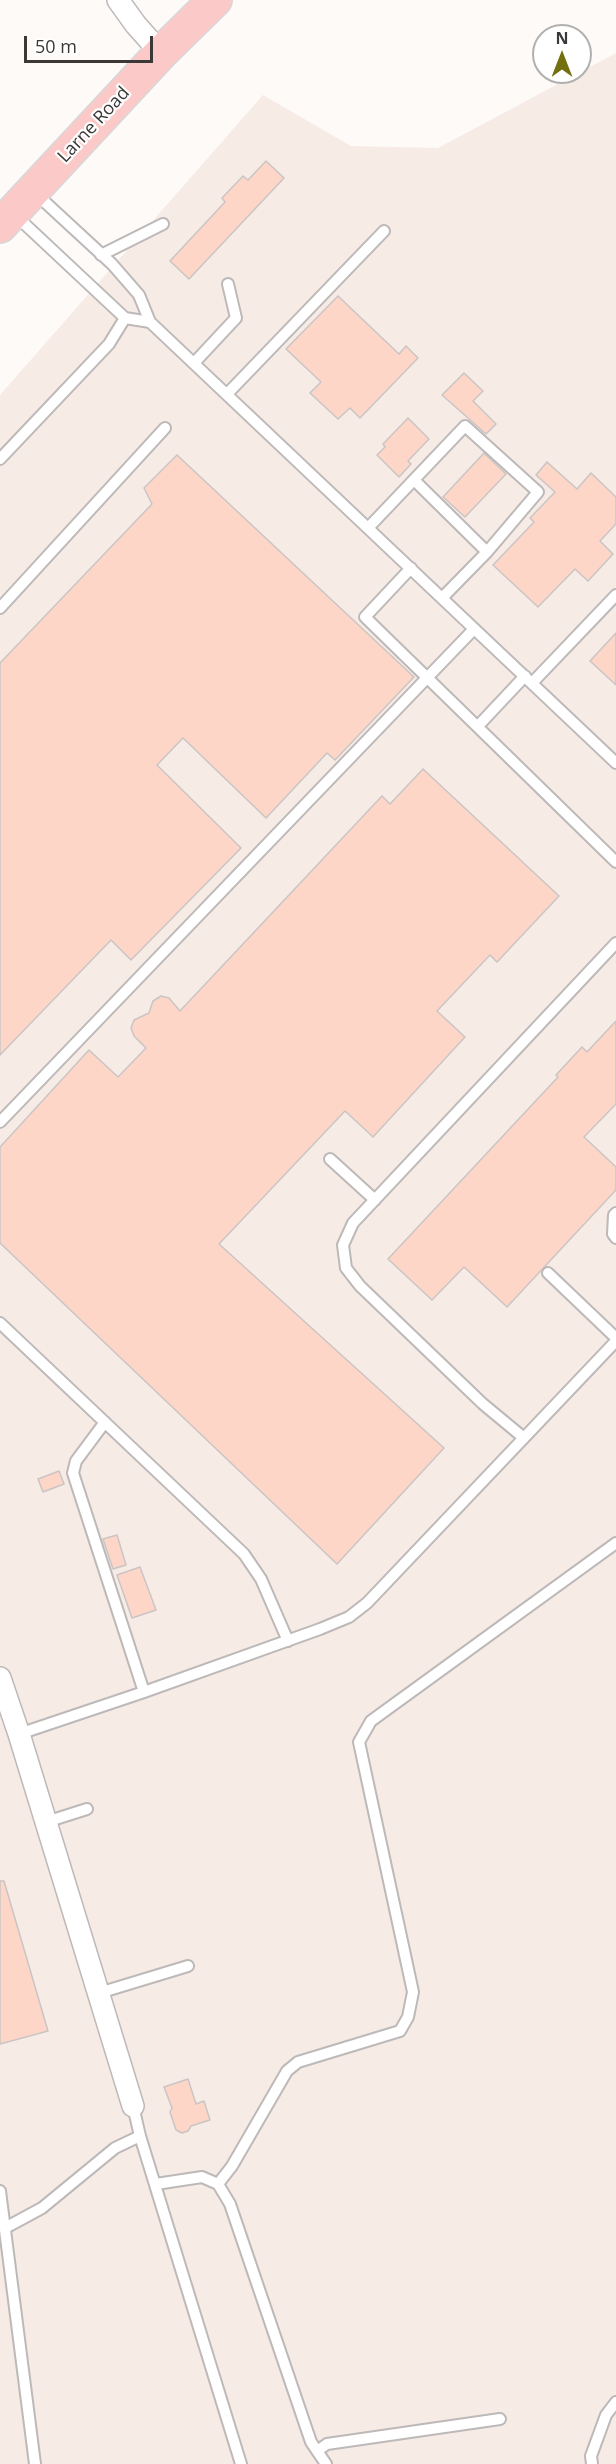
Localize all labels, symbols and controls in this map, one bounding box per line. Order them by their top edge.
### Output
scale bar [27,24,156,62]
north arrow [532,24,592,84]
text: N [555,27,569,49]
text: 50 m [35,34,77,58]
street label: Larne Road [54,83,134,167]

